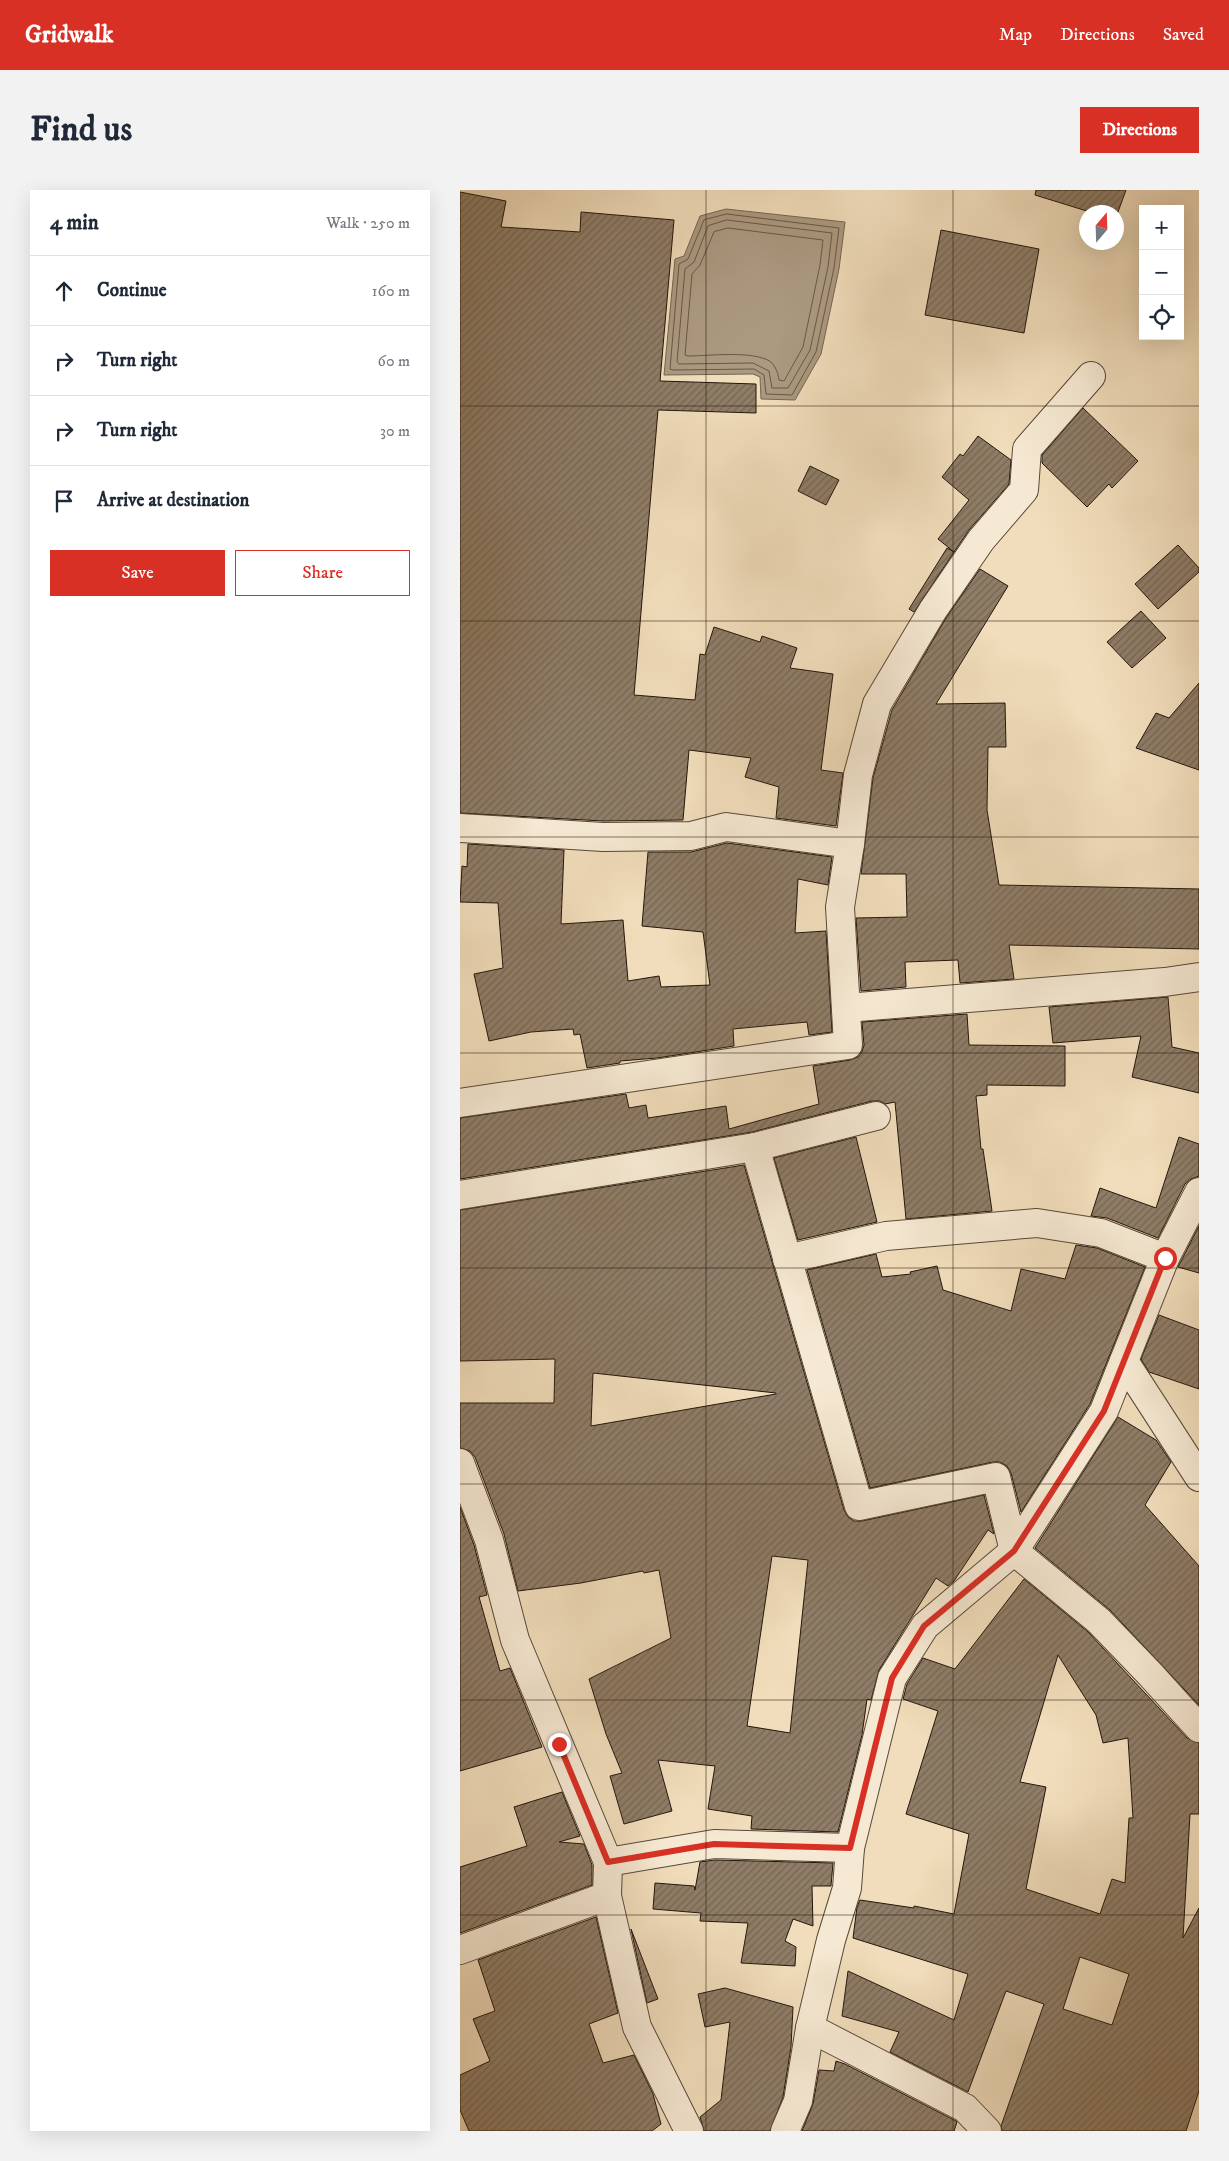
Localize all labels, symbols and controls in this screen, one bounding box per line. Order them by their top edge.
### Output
text: Gridwalk [25,20,113,50]
text: Map [999,24,1032,46]
text: Directions [1060,24,1135,46]
text: Saved [1163,24,1204,46]
button: Directions [1080,107,1199,153]
text: Find us [30,108,132,152]
north arrow [1079,205,1124,250]
map controls [1139,205,1184,340]
button: + [1139,205,1184,250]
text: 4 min [50,210,99,236]
text: Walk · 250 m [326,213,410,233]
button: − [1139,250,1184,295]
icon: ahead [50,277,78,305]
text: Continue [97,279,167,302]
text: 160 m [372,281,410,301]
button: locate [1139,295,1184,340]
icon: right [50,347,78,375]
text: Turn right [97,349,177,372]
text: 60 m [378,351,410,371]
icon: right [50,417,78,445]
text: Turn right [97,419,177,442]
text: 30 m [380,421,410,441]
icon: arrive [50,487,78,515]
text: Arrive at destination [97,489,249,512]
button: Save [50,550,225,596]
button: Share [235,550,410,596]
route start [1154,1247,1177,1270]
route end [548,1733,571,1756]

